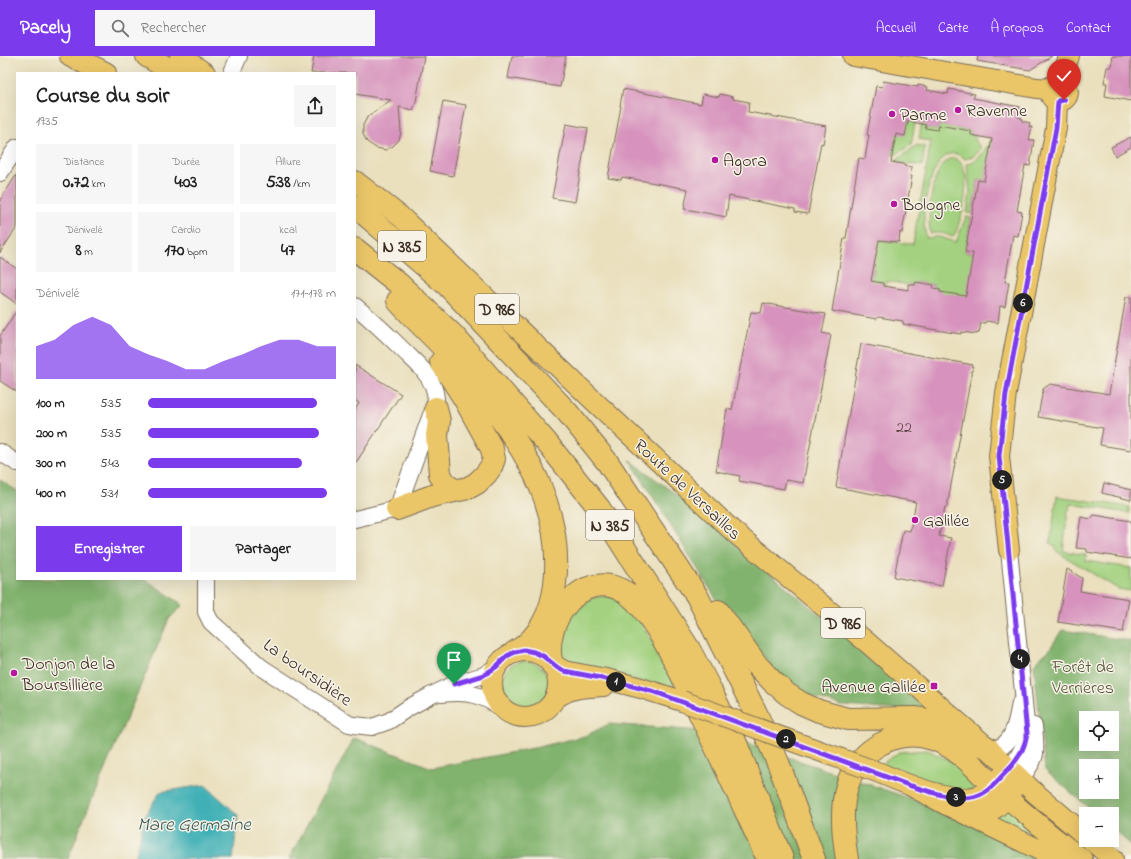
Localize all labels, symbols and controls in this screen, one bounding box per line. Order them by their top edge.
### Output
search box [95,10,375,46]
text: Pacely [20,15,71,42]
icon: search [109,17,131,39]
text: Rechercher [141,17,206,39]
text: Accueil [876,18,916,39]
text: Carte [938,18,969,39]
text: À propos [991,18,1044,39]
text: Contact [1066,18,1111,39]
pin [1047,59,1081,100]
icon: check [1053,65,1075,87]
text: Course du soir [36,81,169,113]
button: share [294,85,336,127]
place label: Ravenne [966,99,1028,125]
place label: Parme [900,103,948,129]
marker: Ravenne [953,105,963,115]
marker: Parme [887,109,897,119]
text: 19:35 [36,112,58,131]
place label: Agora [723,149,767,176]
text: Distance [64,154,104,170]
text: Durée [172,154,200,170]
text: Allure [275,154,301,170]
marker: Agora [710,155,720,165]
text: 0.72 [63,170,89,195]
text: 4:03 [175,170,197,195]
text: 5:38 [266,170,291,195]
text: km [89,176,105,192]
text: /km [291,176,310,192]
place label: Bologne [901,193,961,220]
marker: Bologne [889,199,899,209]
text: Dénivelé [66,222,102,238]
text: Cardio [171,222,201,238]
text: kcal [279,222,297,238]
road number: N 385 [378,231,426,261]
text: 8 [75,238,82,263]
text: 170 [165,238,184,263]
text: 47 [281,238,295,263]
text: m [82,244,93,260]
text: bpm [184,244,207,260]
text: Dénivelé [36,284,79,303]
text: 171–178 m [291,284,336,303]
pin: 6 [1013,293,1033,313]
road number: D 986 [475,294,519,324]
text: 6 [1021,295,1025,311]
text: 100 m [36,394,65,413]
text: 5:35 [100,394,121,413]
house number: 22 [896,416,912,440]
text: 200 m [36,424,67,443]
text: 5:35 [100,424,121,443]
street label: Route de Versailles [627,434,746,547]
text: 300 m [36,454,66,473]
text: 5:43 [100,454,119,473]
pin: 5 [992,470,1012,490]
text: 5 [999,472,1005,488]
text: 400 m [36,484,66,503]
text: 5:31 [100,484,118,503]
place label: Galilée [923,509,970,535]
road number: N 385 [586,510,634,540]
marker: Galilée [910,515,920,525]
button: Enregistrer [36,526,182,572]
button: Partager [190,526,336,572]
road number: D 986 [821,608,865,638]
street label: La boursidière [257,633,357,714]
pin [437,643,471,684]
icon: arrive [443,649,465,671]
pin: 4 [1010,649,1030,669]
text: 4 [1018,651,1022,667]
place label: Donjon de la Boursillière [21,652,115,699]
park label: Forêt de Verrières [1051,655,1115,702]
marker: Donjon de la Boursillière [9,668,19,678]
pin: 1 [606,672,626,692]
text: 1 [614,674,618,690]
place label: Avenue Galilée [821,675,927,701]
marker: Avenue Galilée [929,681,939,691]
map controls [1079,711,1119,847]
button: locate [1079,711,1119,751]
pin: 2 [776,729,796,749]
text: 2 [783,731,789,747]
button: + [1079,759,1119,799]
pin: 3 [946,787,966,807]
text: 3 [954,789,958,805]
button: − [1079,807,1119,847]
water label: Mare Germaine [137,812,252,839]

